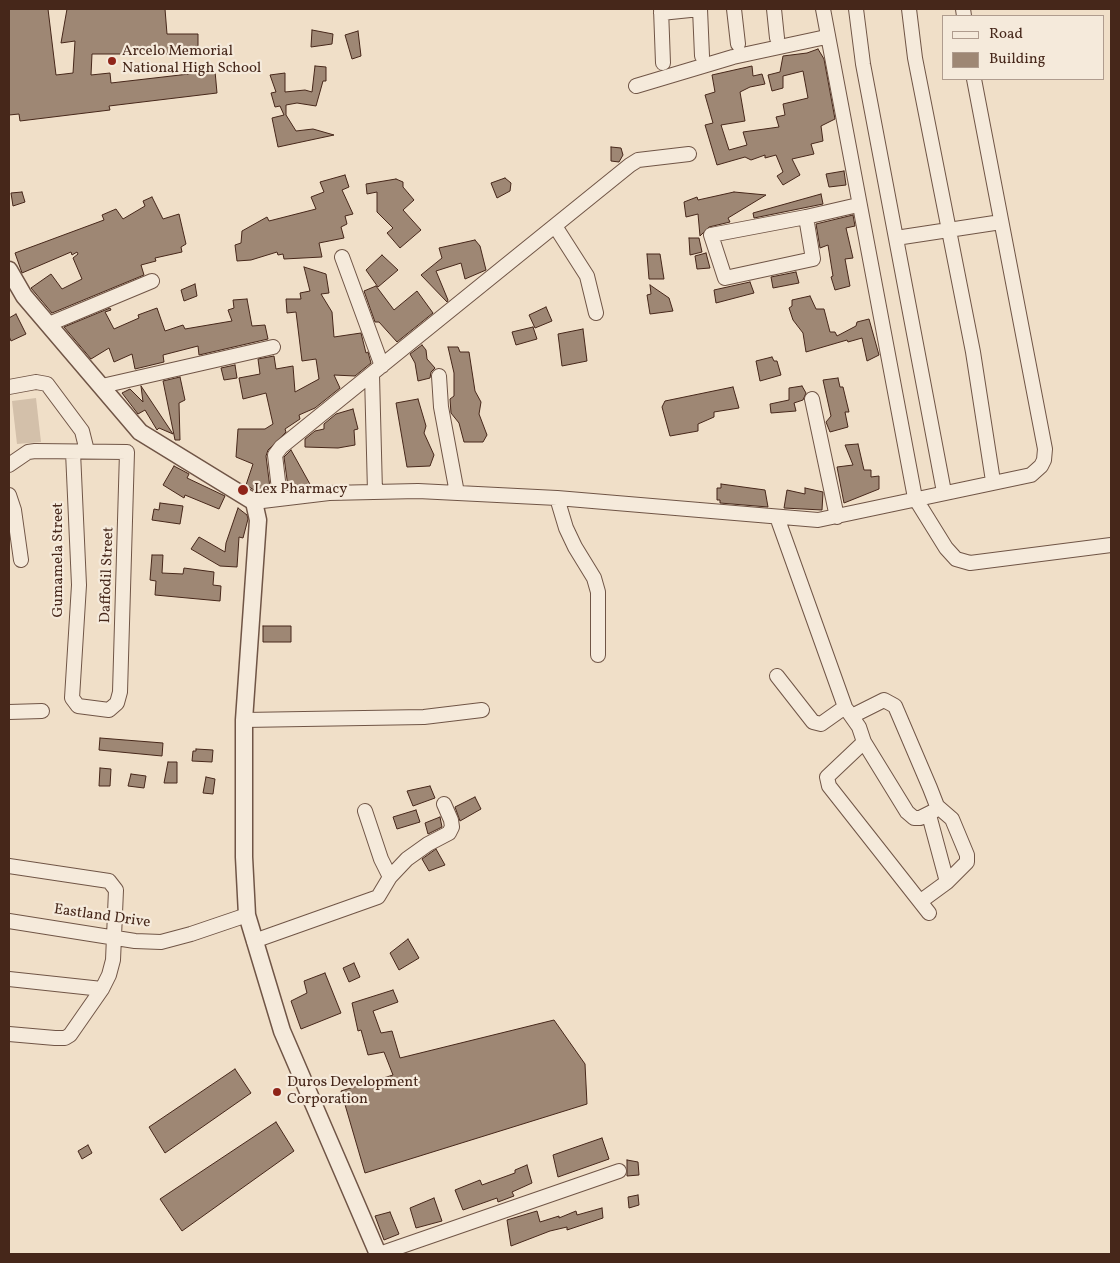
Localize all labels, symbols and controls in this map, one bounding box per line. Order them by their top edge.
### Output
legend [942,15,1105,80]
text: Road [989,24,1023,45]
place label: Arcelo Memorial National High School [122,43,261,78]
text: Building [989,49,1045,70]
marker: Arcelo Memorial National High School [106,55,118,67]
place label: Lex Pharmacy [254,481,347,499]
marker: Lex Pharmacy [236,483,250,497]
street label: Gumamela Street [50,503,68,617]
street label: Daffodil Street [97,527,119,623]
street label: Eastland Drive [53,901,151,933]
place label: Duros Development Corporation [287,1074,419,1109]
marker: Duros Development Corporation [271,1086,283,1098]

